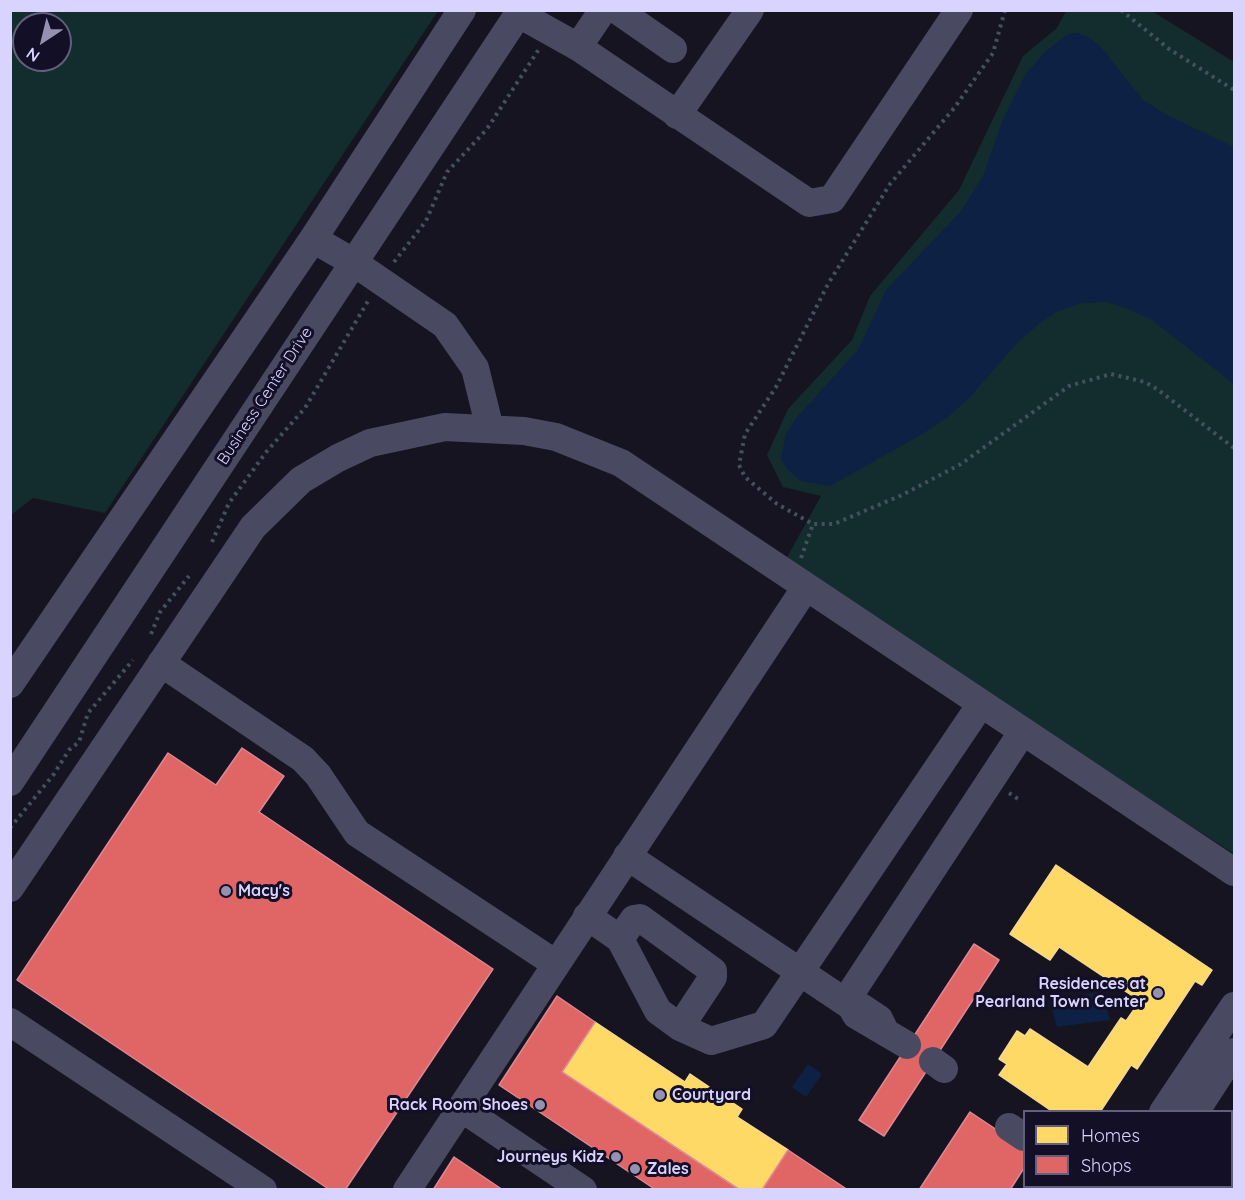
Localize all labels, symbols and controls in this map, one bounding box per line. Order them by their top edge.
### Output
north arrow [12,12,72,72]
text: N [22,44,43,67]
street label: Business Center Drive [213,324,317,468]
place label: Macy's [238,881,290,901]
marker: Macy's [219,884,233,898]
place label: Residences at Pearland Town Center [975,974,1146,1012]
marker: Residences at Pearland Town Center [1151,986,1165,1000]
place label: Courtyard [672,1085,751,1105]
marker: Courtyard [653,1088,667,1102]
place label: Rack Room Shoes [389,1095,528,1115]
marker: Rack Room Shoes [533,1098,547,1112]
legend [1023,1110,1233,1188]
text: Homes [1081,1124,1140,1147]
place label: Journeys Kidz [496,1147,604,1167]
marker: Journeys Kidz [609,1150,623,1164]
text: Shops [1081,1154,1132,1177]
place label: Zales [647,1159,689,1179]
marker: Zales [628,1162,642,1176]

